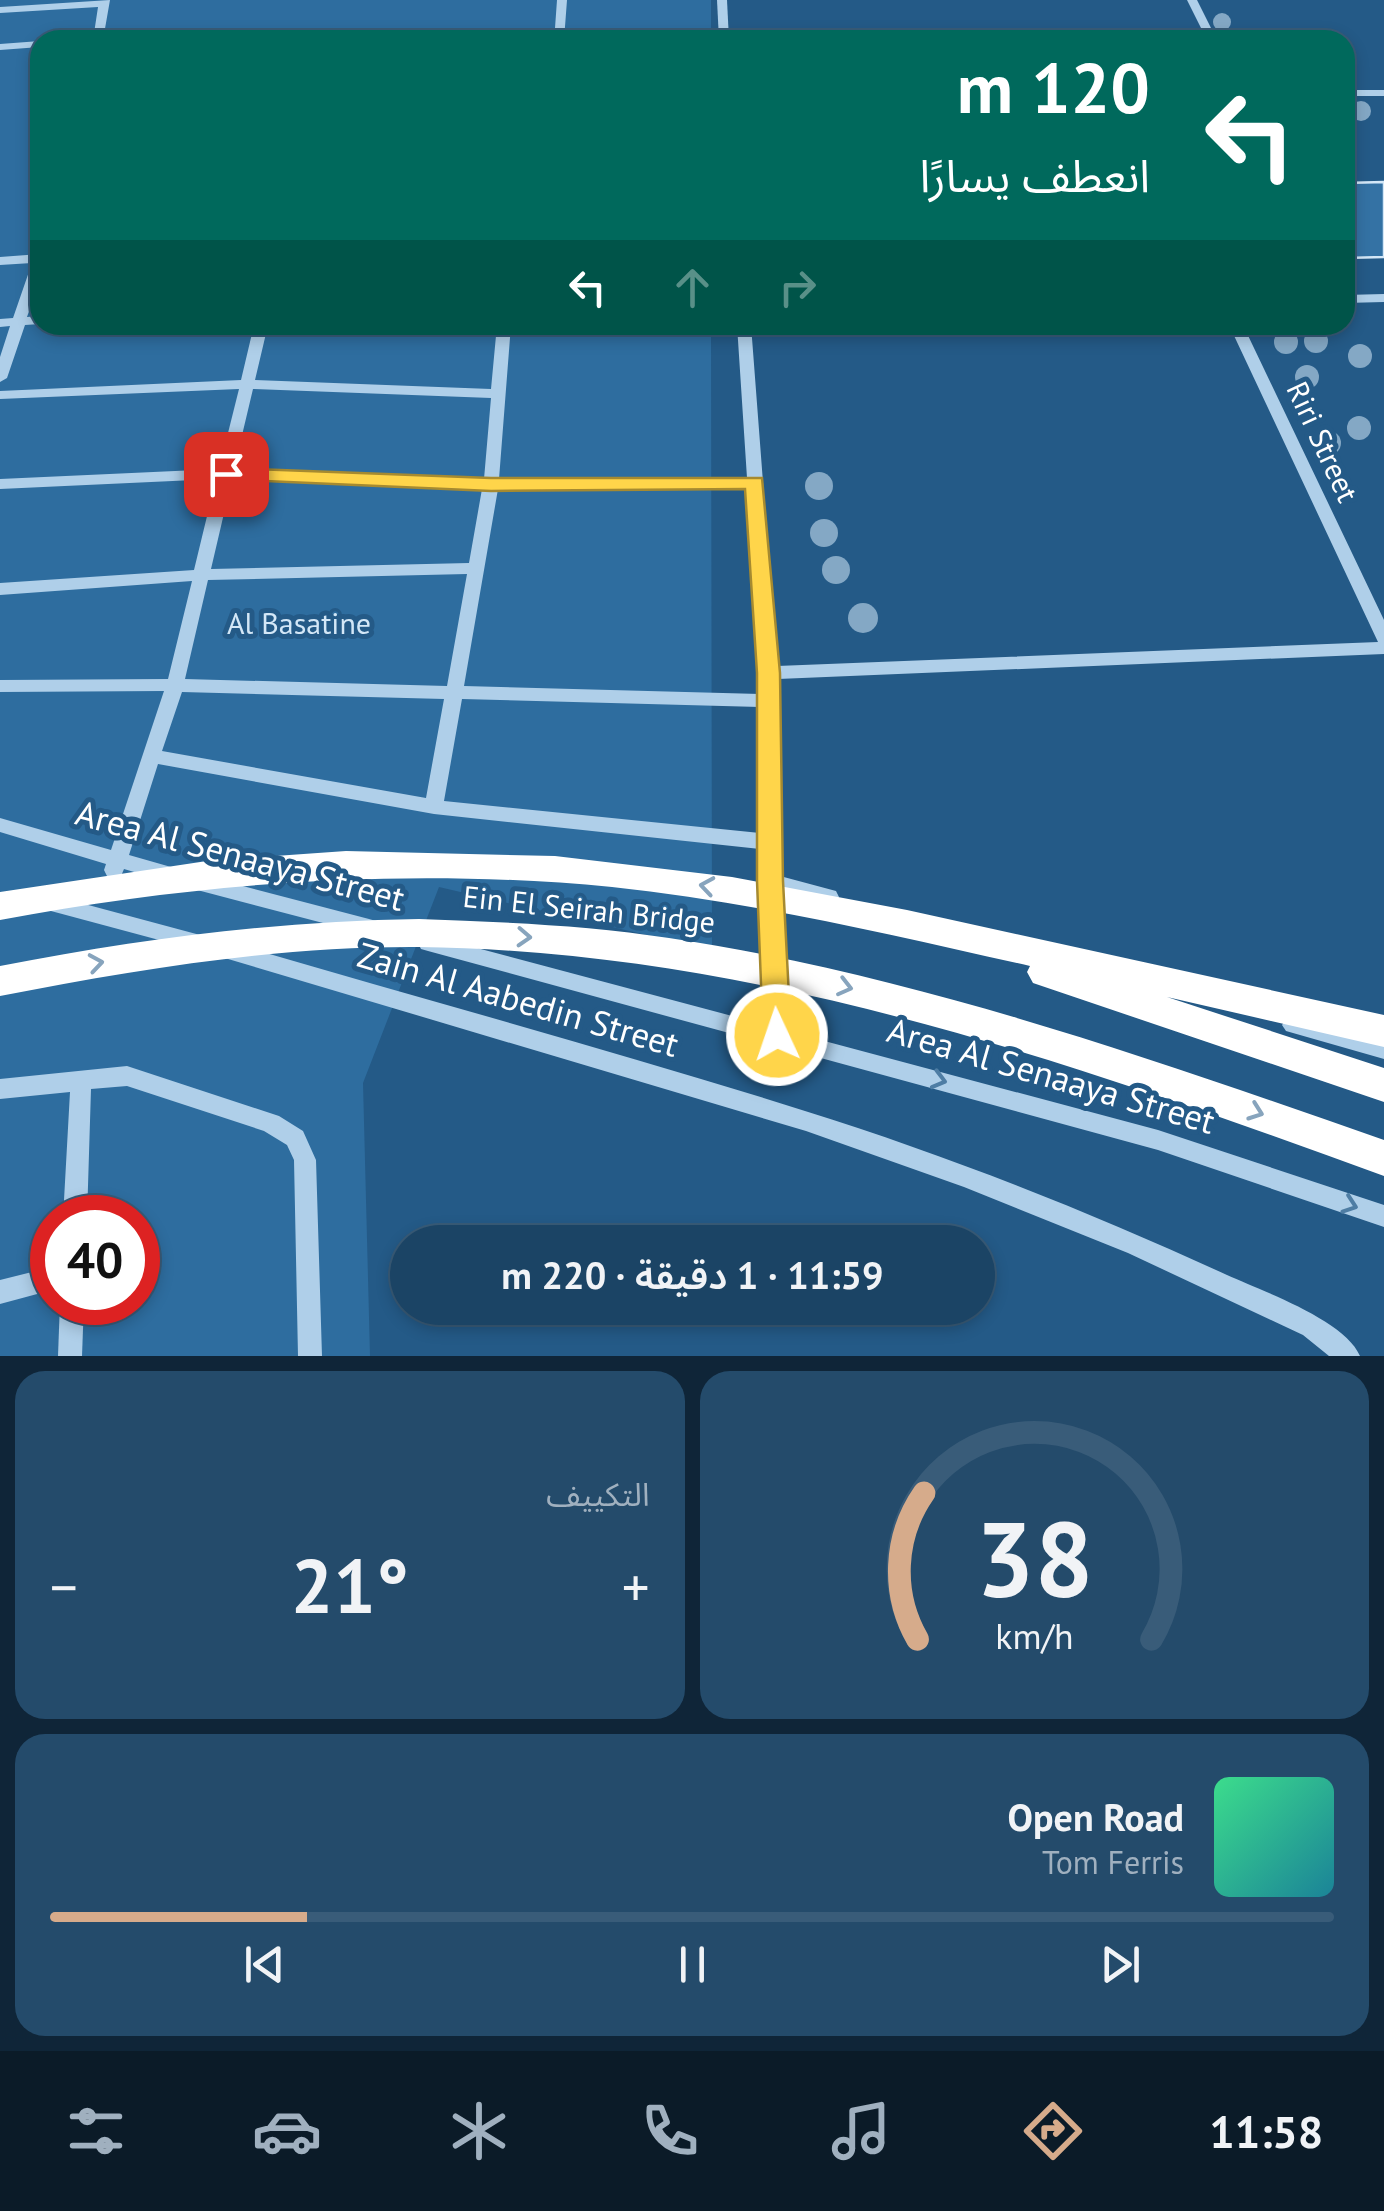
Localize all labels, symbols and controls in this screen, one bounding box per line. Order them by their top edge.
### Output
text: 120 m [957,42,1150,132]
icon: left [1185,70,1315,200]
text: انعطف يسارًا [919,146,1150,204]
icon: left [560,260,615,315]
icon: ahead [665,260,720,315]
icon: right [770,260,825,315]
street label: Riri Street [1278,375,1368,508]
pin [184,432,269,517]
icon: arrive [199,447,254,502]
park label: Al Basatine [227,603,371,642]
street label: Area Al Senaaya Street [71,789,410,921]
street label: Ein El Seirah Bridge [461,876,717,941]
one-way arrow [699,876,715,897]
one-way arrow [516,926,532,947]
street label: Zain Al Aabedin Street [352,931,684,1067]
one-way arrow [87,953,104,974]
one-way arrow [836,975,853,996]
position arrow [725,983,829,1087]
street label: Area Al Senaaya Street [882,1006,1220,1144]
one-way arrow [930,1068,947,1089]
one-way arrow [1246,1100,1263,1121]
one-way arrow [1340,1193,1357,1213]
speed limit sign: 40 [30,1195,160,1325]
text: 11:59 · 1 دقيقة · 220 m [501,1250,884,1299]
text: التكييف [546,1473,650,1515]
text: 38 [975,1491,1093,1626]
text: 21° [291,1537,409,1634]
text: − [50,1551,78,1622]
text: + [622,1551,649,1622]
text: km/h [995,1613,1073,1659]
text: Open Road [1008,1792,1184,1841]
text: Tom Ferris [1042,1841,1184,1883]
icon: previous [237,1937,292,1992]
icon: pause [665,1937,720,1992]
icon: next [1093,1937,1148,1992]
icon: filters [61,2096,131,2166]
icon: car [252,2096,322,2166]
icon: climate [444,2096,514,2166]
icon: phone [635,2096,705,2166]
icon: music [826,2096,896,2166]
icon: directions [1018,2096,1088,2166]
text: 11:58 [1209,2102,1323,2160]

